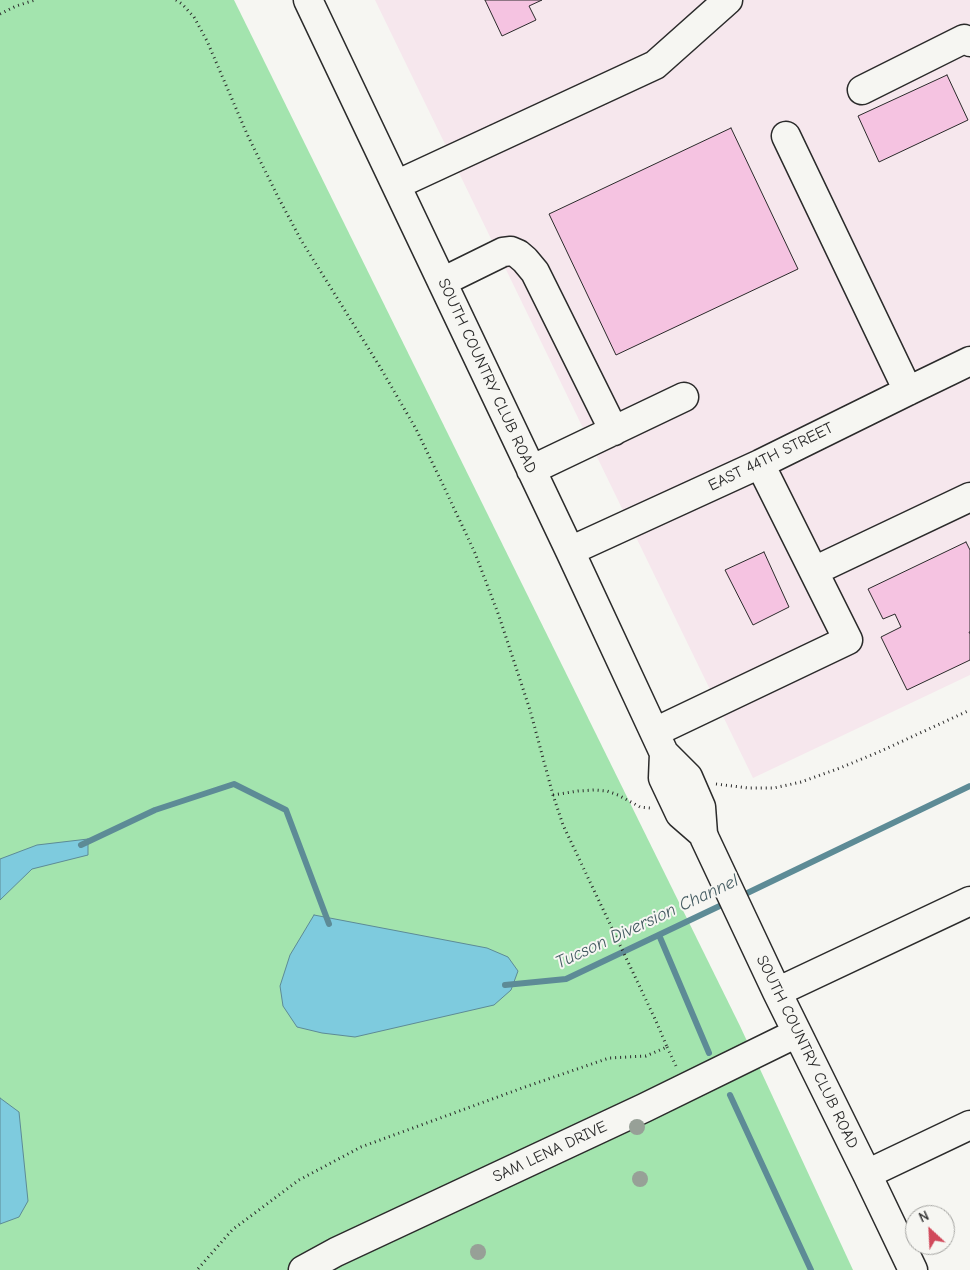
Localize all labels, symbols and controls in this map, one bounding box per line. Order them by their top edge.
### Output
street label: SOUTH COUNTRY CLUB ROAD [433,276,541,476]
street label: EAST 44TH STREET [705,418,837,496]
water label: Tucson Diversion Channel [552,870,742,974]
street label: SOUTH COUNTRY CLUB ROAD [752,952,862,1152]
street label: SAM LENA DRIVE [490,1117,610,1187]
north arrow [905,1205,955,1255]
text: N [916,1207,932,1226]

